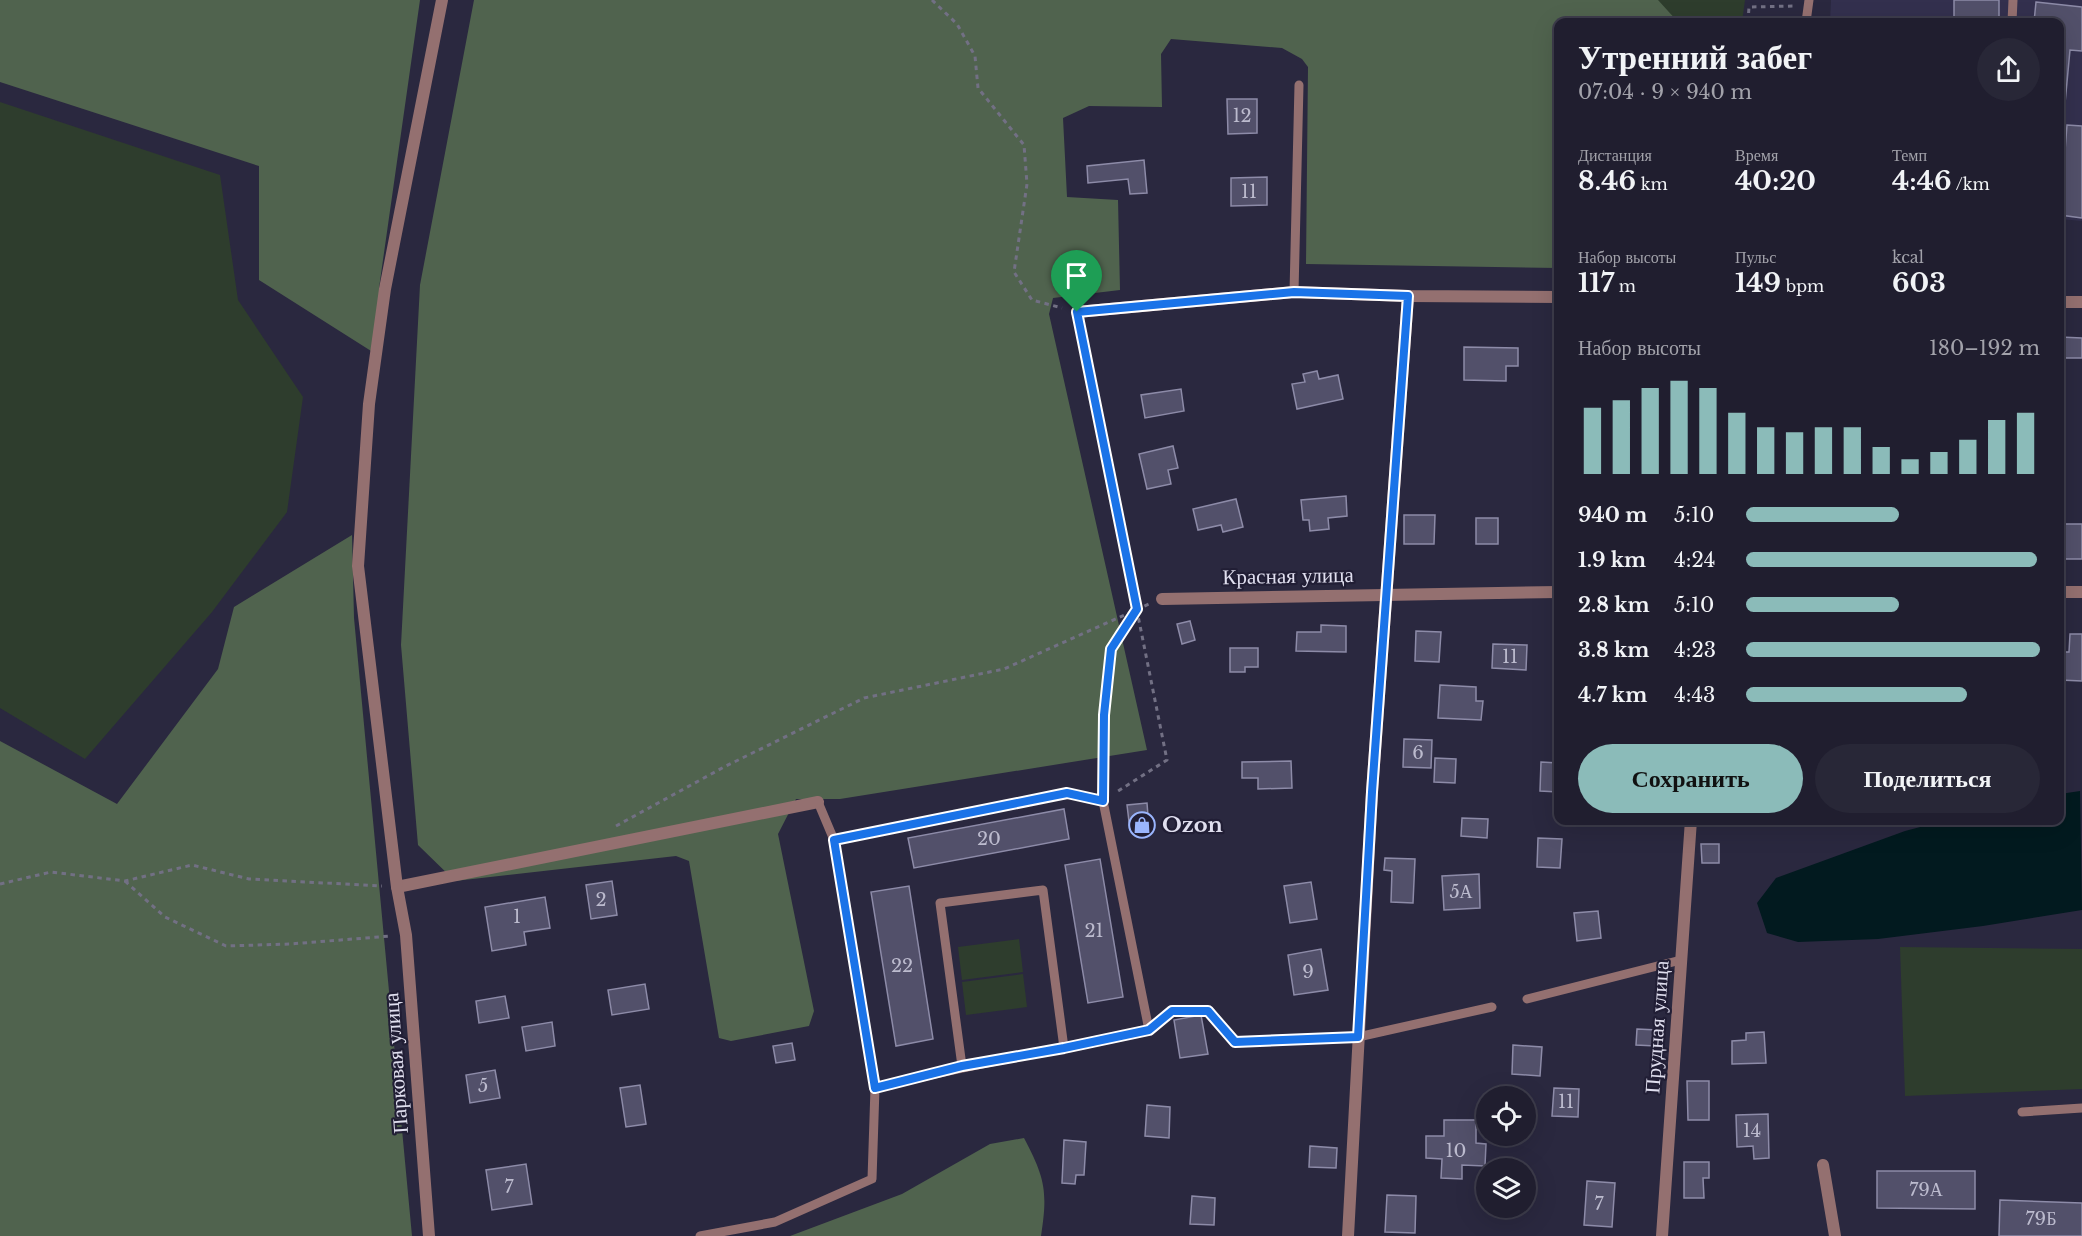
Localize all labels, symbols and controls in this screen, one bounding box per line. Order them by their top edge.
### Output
text: Утренний забег [1578,37,1812,78]
button: share [1977,38,2040,101]
text: 07:04 · 9 × 940 m [1578,80,1752,104]
house number: 12 [1232,105,1252,127]
text: Дистанция [1578,145,1652,165]
text: Время [1735,145,1778,165]
text: Темп [1892,145,1927,165]
text: 8.46 [1578,165,1636,197]
text: 40:20 [1735,165,1816,197]
text: 4:46 [1892,165,1951,197]
text: km [1636,174,1668,194]
text: /km [1951,174,1990,194]
house number: 11 [1241,181,1257,203]
text: Набор высоты [1578,247,1676,267]
text: Пульс [1735,247,1776,267]
text: kcal [1892,247,1924,267]
pin [1051,250,1102,312]
icon: arrive [1060,259,1093,292]
text: 117 [1578,267,1614,299]
text: 149 [1735,267,1781,299]
text: 603 [1892,267,1946,299]
text: m [1614,276,1636,296]
text: bpm [1781,276,1824,296]
text: Набор высоты [1578,336,1701,360]
text: 180–192 m [1929,336,2040,360]
text: 940 m [1578,503,1647,527]
text: 5:10 [1674,503,1714,527]
text: 1.9 km [1578,548,1646,572]
text: 4:24 [1674,548,1715,572]
street label: Красная улица [1222,562,1355,590]
text: 2.8 km [1578,593,1650,617]
text: 5:10 [1674,593,1714,617]
text: 3.8 km [1578,638,1649,662]
text: 4:23 [1674,638,1716,662]
house number: 11 [1502,646,1518,668]
text: 4.7 km [1578,683,1647,707]
text: 4:43 [1674,683,1715,707]
house number: 6 [1412,742,1424,764]
button: Сохранить [1578,744,1803,813]
button: Поделиться [1815,744,2040,813]
shop icon: Ozon [1127,810,1157,840]
place label: Ozon [1162,812,1223,838]
house number: 20 [977,828,1001,850]
house number: 5А [1449,881,1473,903]
house number: 2 [595,889,607,911]
house number: 1 [513,906,521,928]
house number: 21 [1084,920,1104,942]
house number: 22 [891,955,913,977]
street label: Прудная улица [1639,959,1675,1094]
house number: 9 [1302,961,1314,983]
street label: Парковая улица [378,991,414,1134]
house number: 5 [478,1075,488,1097]
map controls [1476,1086,1536,1218]
button: locate [1476,1086,1536,1146]
house number: 11 [1558,1091,1574,1113]
house number: 14 [1743,1120,1761,1142]
house number: 10 [1446,1140,1466,1162]
button: layers [1476,1158,1536,1218]
house number: 7 [504,1176,514,1198]
house number: 79А [1909,1179,1943,1201]
house number: 7 [1594,1193,1604,1215]
house number: 79Б [2026,1208,2056,1230]

